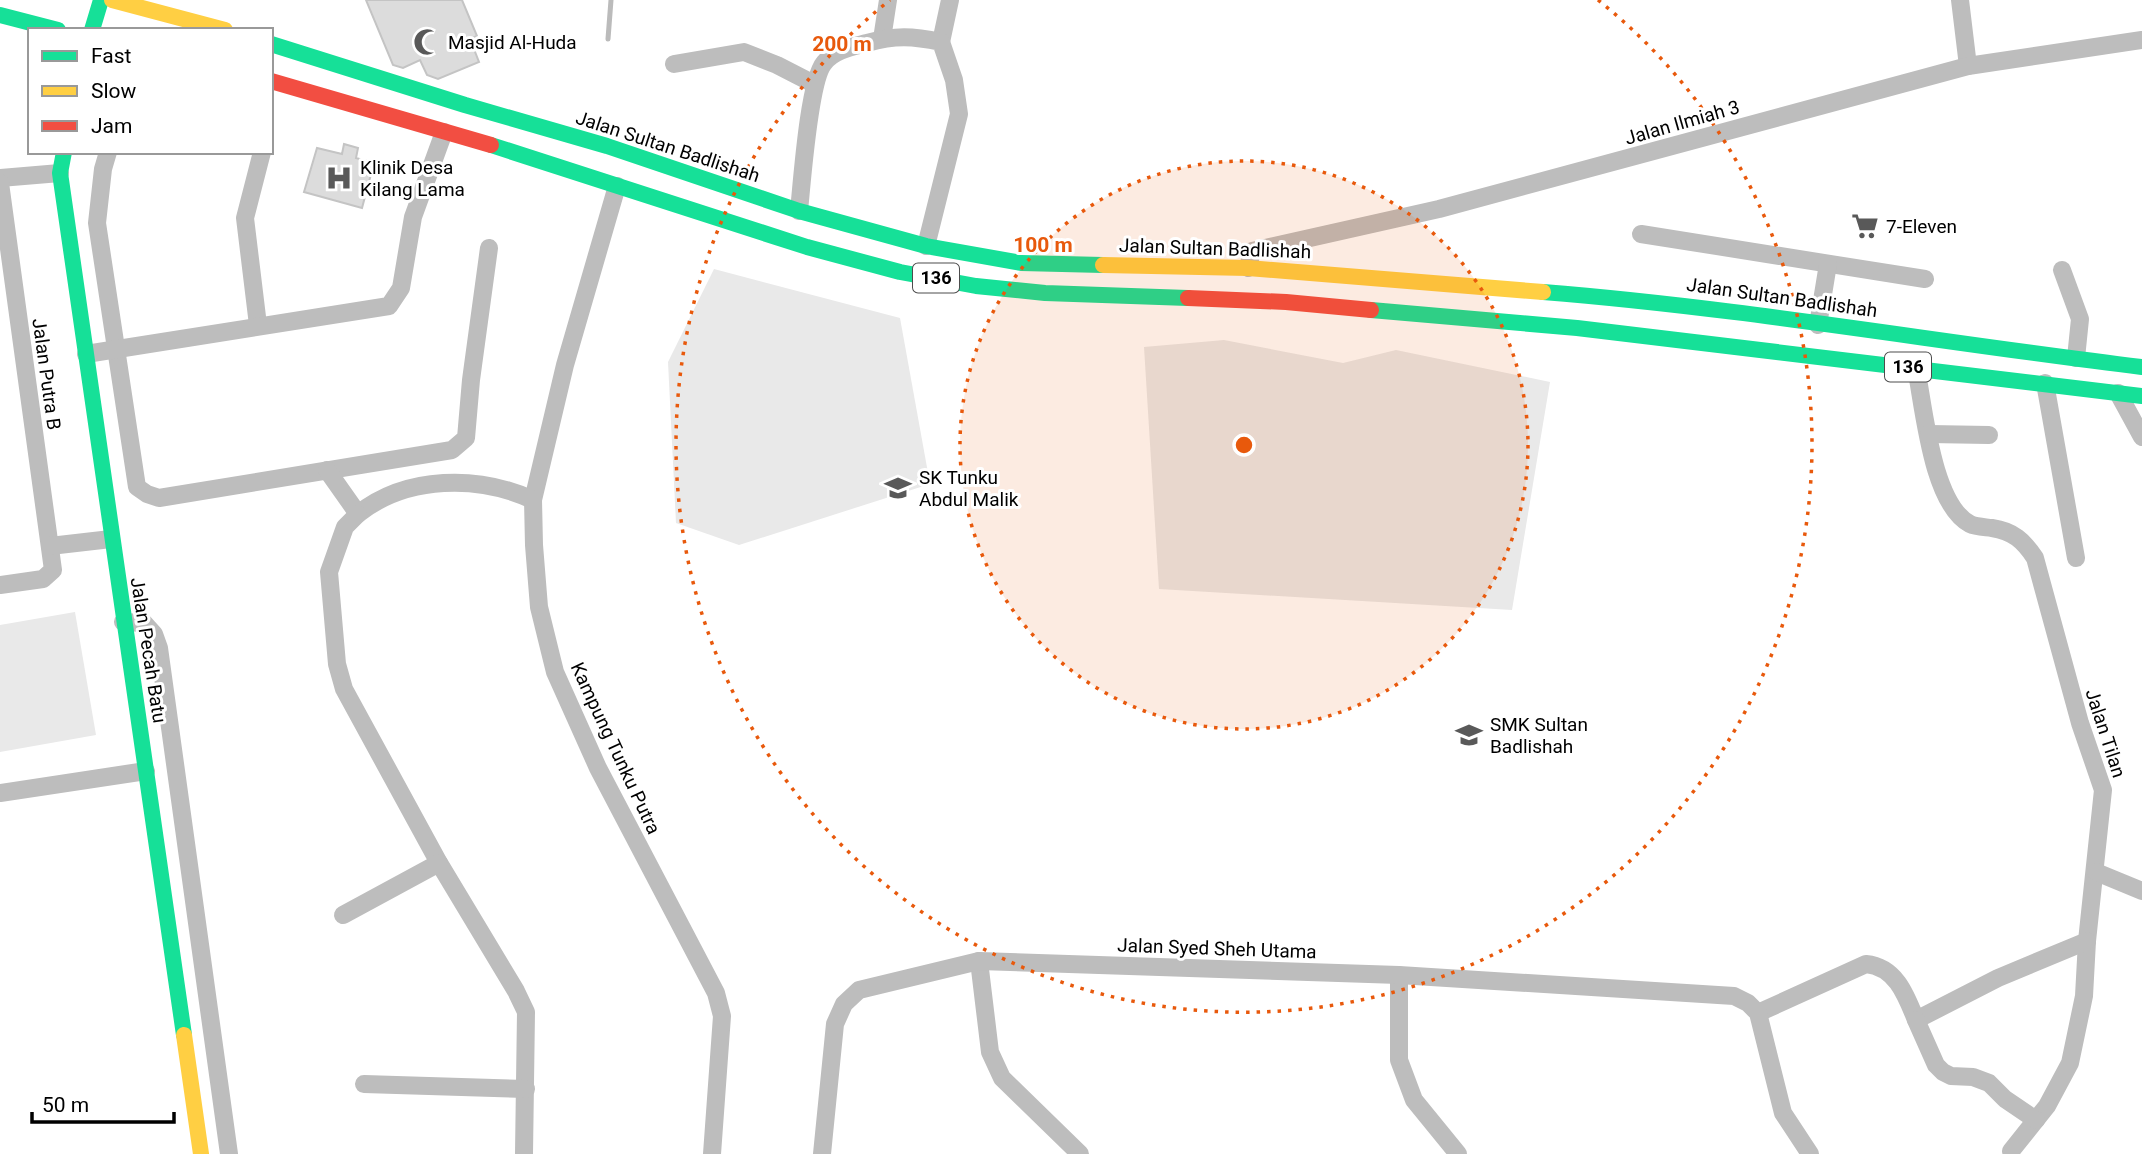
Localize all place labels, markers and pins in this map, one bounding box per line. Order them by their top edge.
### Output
mosque icon: Masjid Al-Huda [412,27,442,57]
place label: Masjid Al-Huda [448,31,577,54]
place label: Klinik Desa Kilang Lama [360,156,465,201]
hospital icon: Klinik Desa Kilang Lama [324,163,354,193]
supermarket icon: 7-Eleven [1850,211,1880,241]
place label: 7-Eleven [1886,215,1957,238]
centre of rings [1232,433,1256,457]
place label: SK Tunku Abdul Malik [919,466,1019,511]
school or university icon: SK Tunku Abdul Malik [883,473,913,503]
place label: SMK Sultan Badlishah [1490,713,1588,758]
school or university icon: SMK Sultan Badlishah [1454,720,1484,750]

